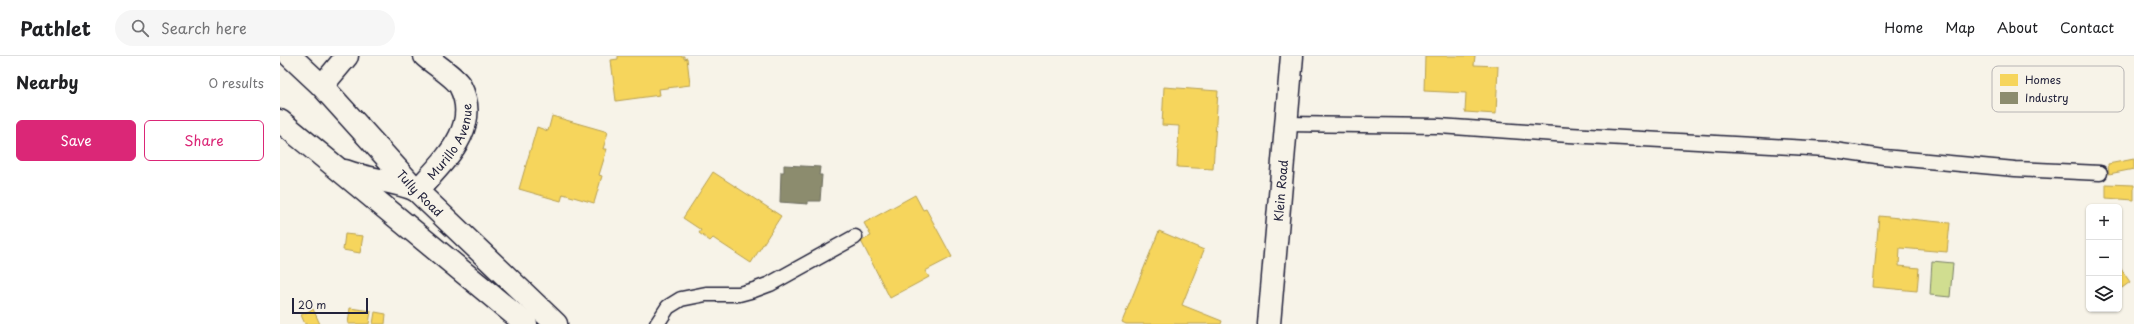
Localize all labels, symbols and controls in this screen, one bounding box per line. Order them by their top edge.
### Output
search box [115,10,395,46]
text: Pathlet [20,14,91,42]
text: Search here [161,16,247,39]
icon: search [129,17,151,39]
text: Home [1884,17,1923,38]
text: Map [1945,17,1975,38]
text: About [1997,17,2038,38]
text: Contact [2060,17,2114,38]
legend [1992,66,2124,112]
text: Nearby [16,69,78,95]
text: Homes [2025,71,2061,88]
text: 0 results [209,73,264,92]
text: Industry [2025,89,2069,106]
street label: Murillo Avenue [422,102,476,183]
button: Save [16,120,136,161]
button: Share [144,120,264,161]
street label: Klein Road [1269,159,1292,222]
street label: Tully Road [393,166,447,221]
map controls [2086,204,2122,312]
button: + [2086,204,2122,240]
button: − [2086,240,2122,276]
button: layers [2086,276,2122,312]
scale bar [292,296,368,315]
text: 20 m [298,296,326,313]

